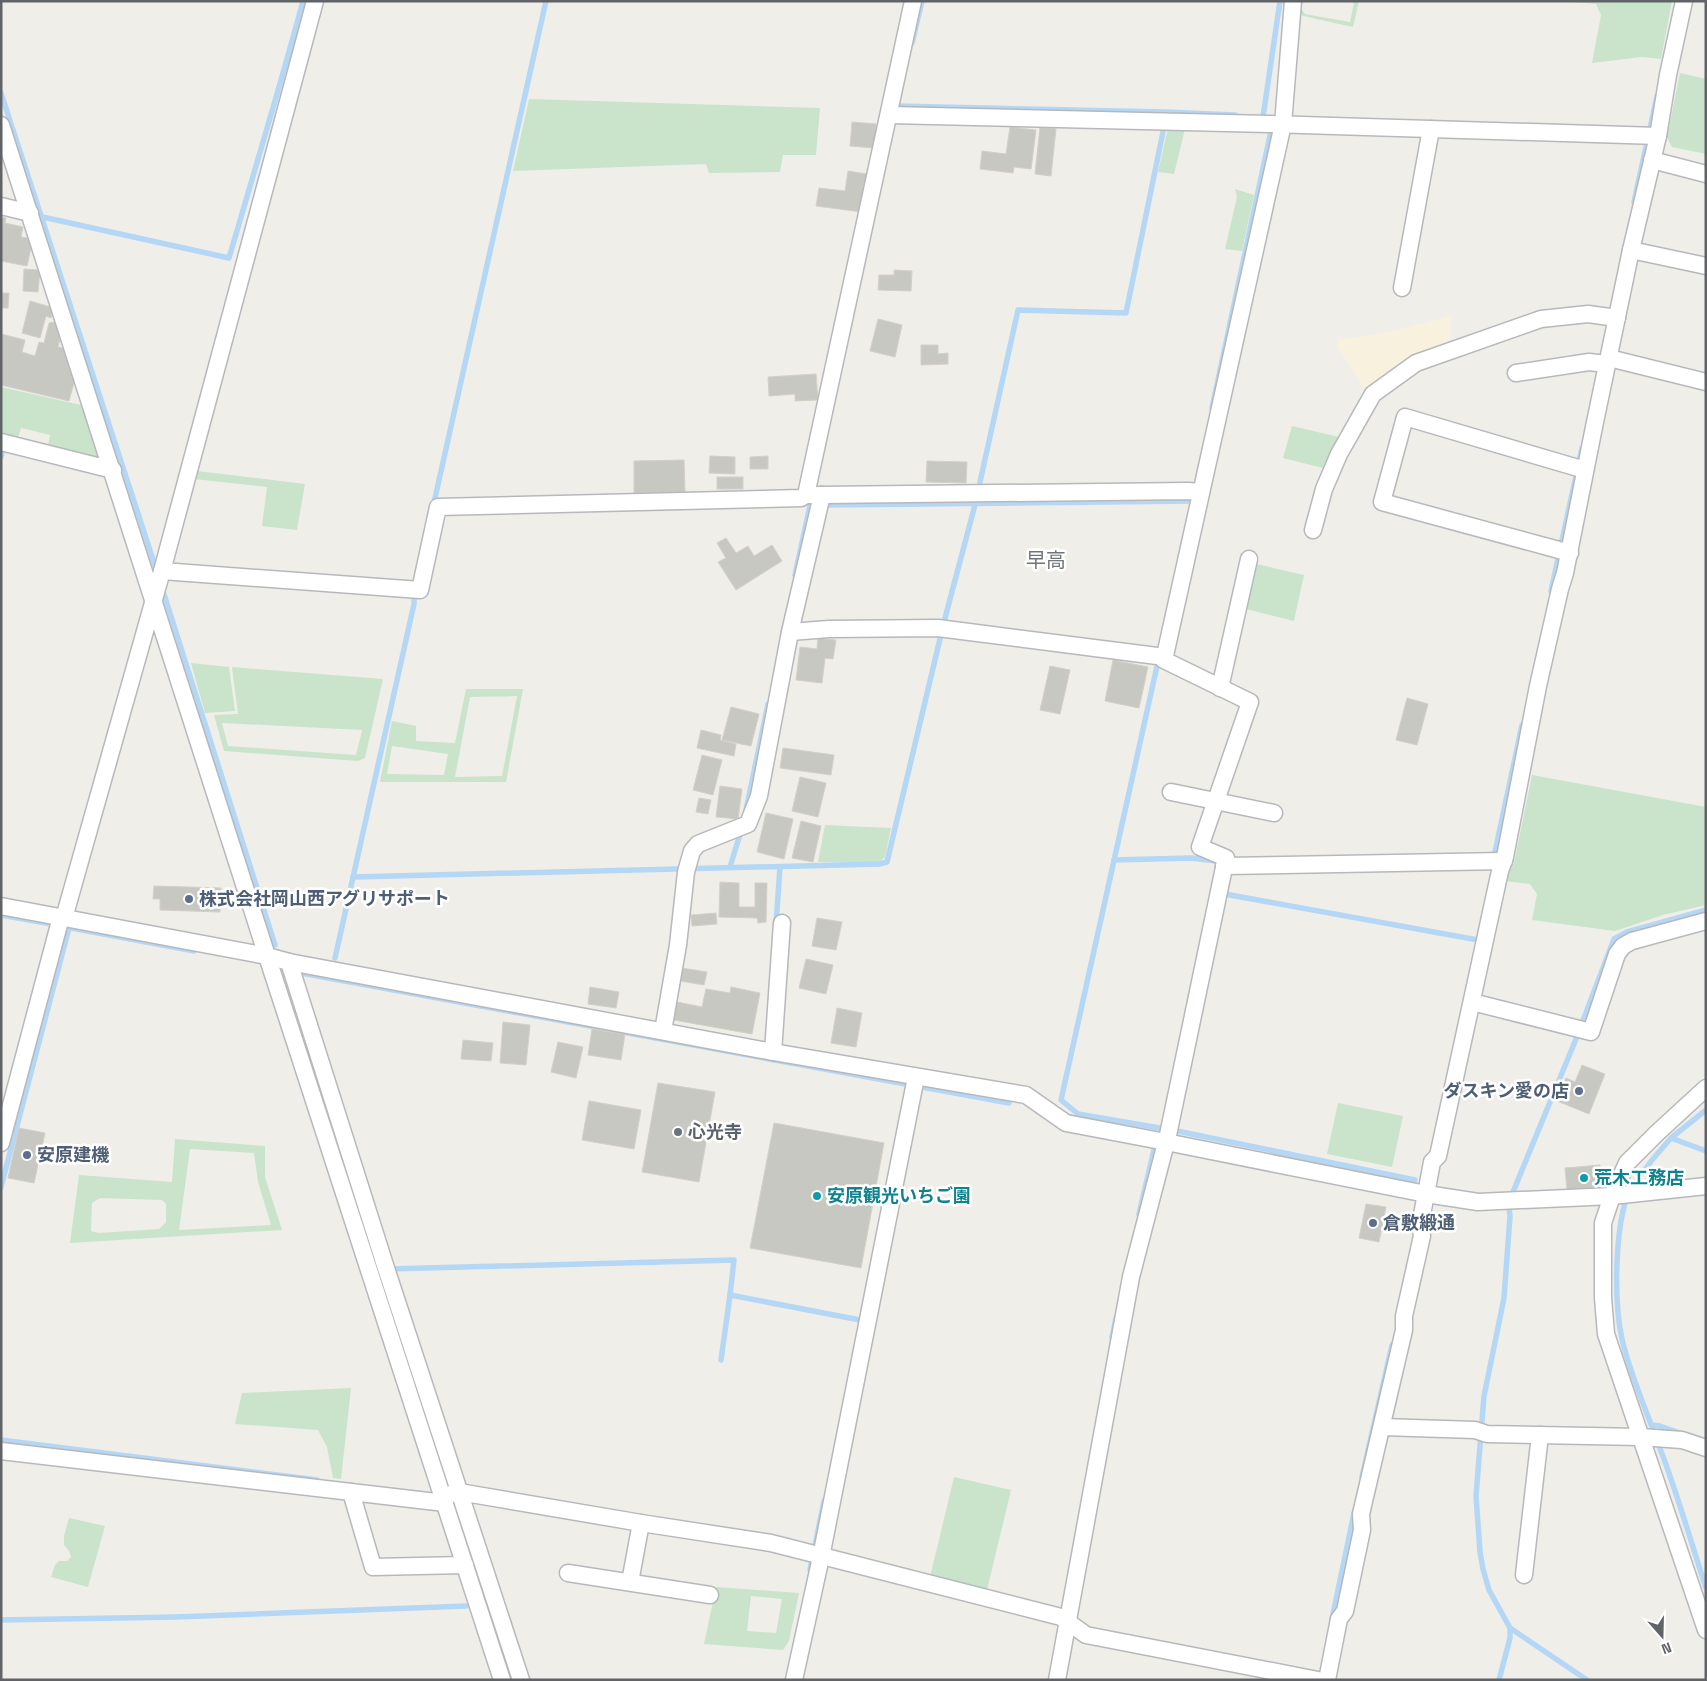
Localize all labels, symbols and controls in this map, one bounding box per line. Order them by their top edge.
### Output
district label: 早高 [1026,547,1066,573]
place label: 株式会社岡山西アグリサポート [199,887,450,910]
marker: 株式会社岡山西アグリサポート [183,893,195,905]
place label: ダスキン愛の店 [1444,1079,1569,1102]
marker: ダスキン愛の店 [1573,1085,1585,1097]
place label: 心光寺 [688,1120,742,1143]
marker: 心光寺 [672,1126,684,1138]
place label: 安原建機 [37,1143,110,1166]
marker: 安原建機 [21,1149,33,1161]
place label: 荒木工務店 [1594,1166,1684,1189]
marker: 荒木工務店 [1578,1172,1590,1184]
place label: 安原観光いちご園 [827,1184,971,1207]
marker: 安原観光いちご園 [811,1190,823,1202]
place label: 倉敷緞通 [1383,1211,1455,1234]
marker: 倉敷緞通 [1367,1217,1379,1229]
north arrow [1637,1611,1687,1661]
text: N [1659,1638,1674,1658]

